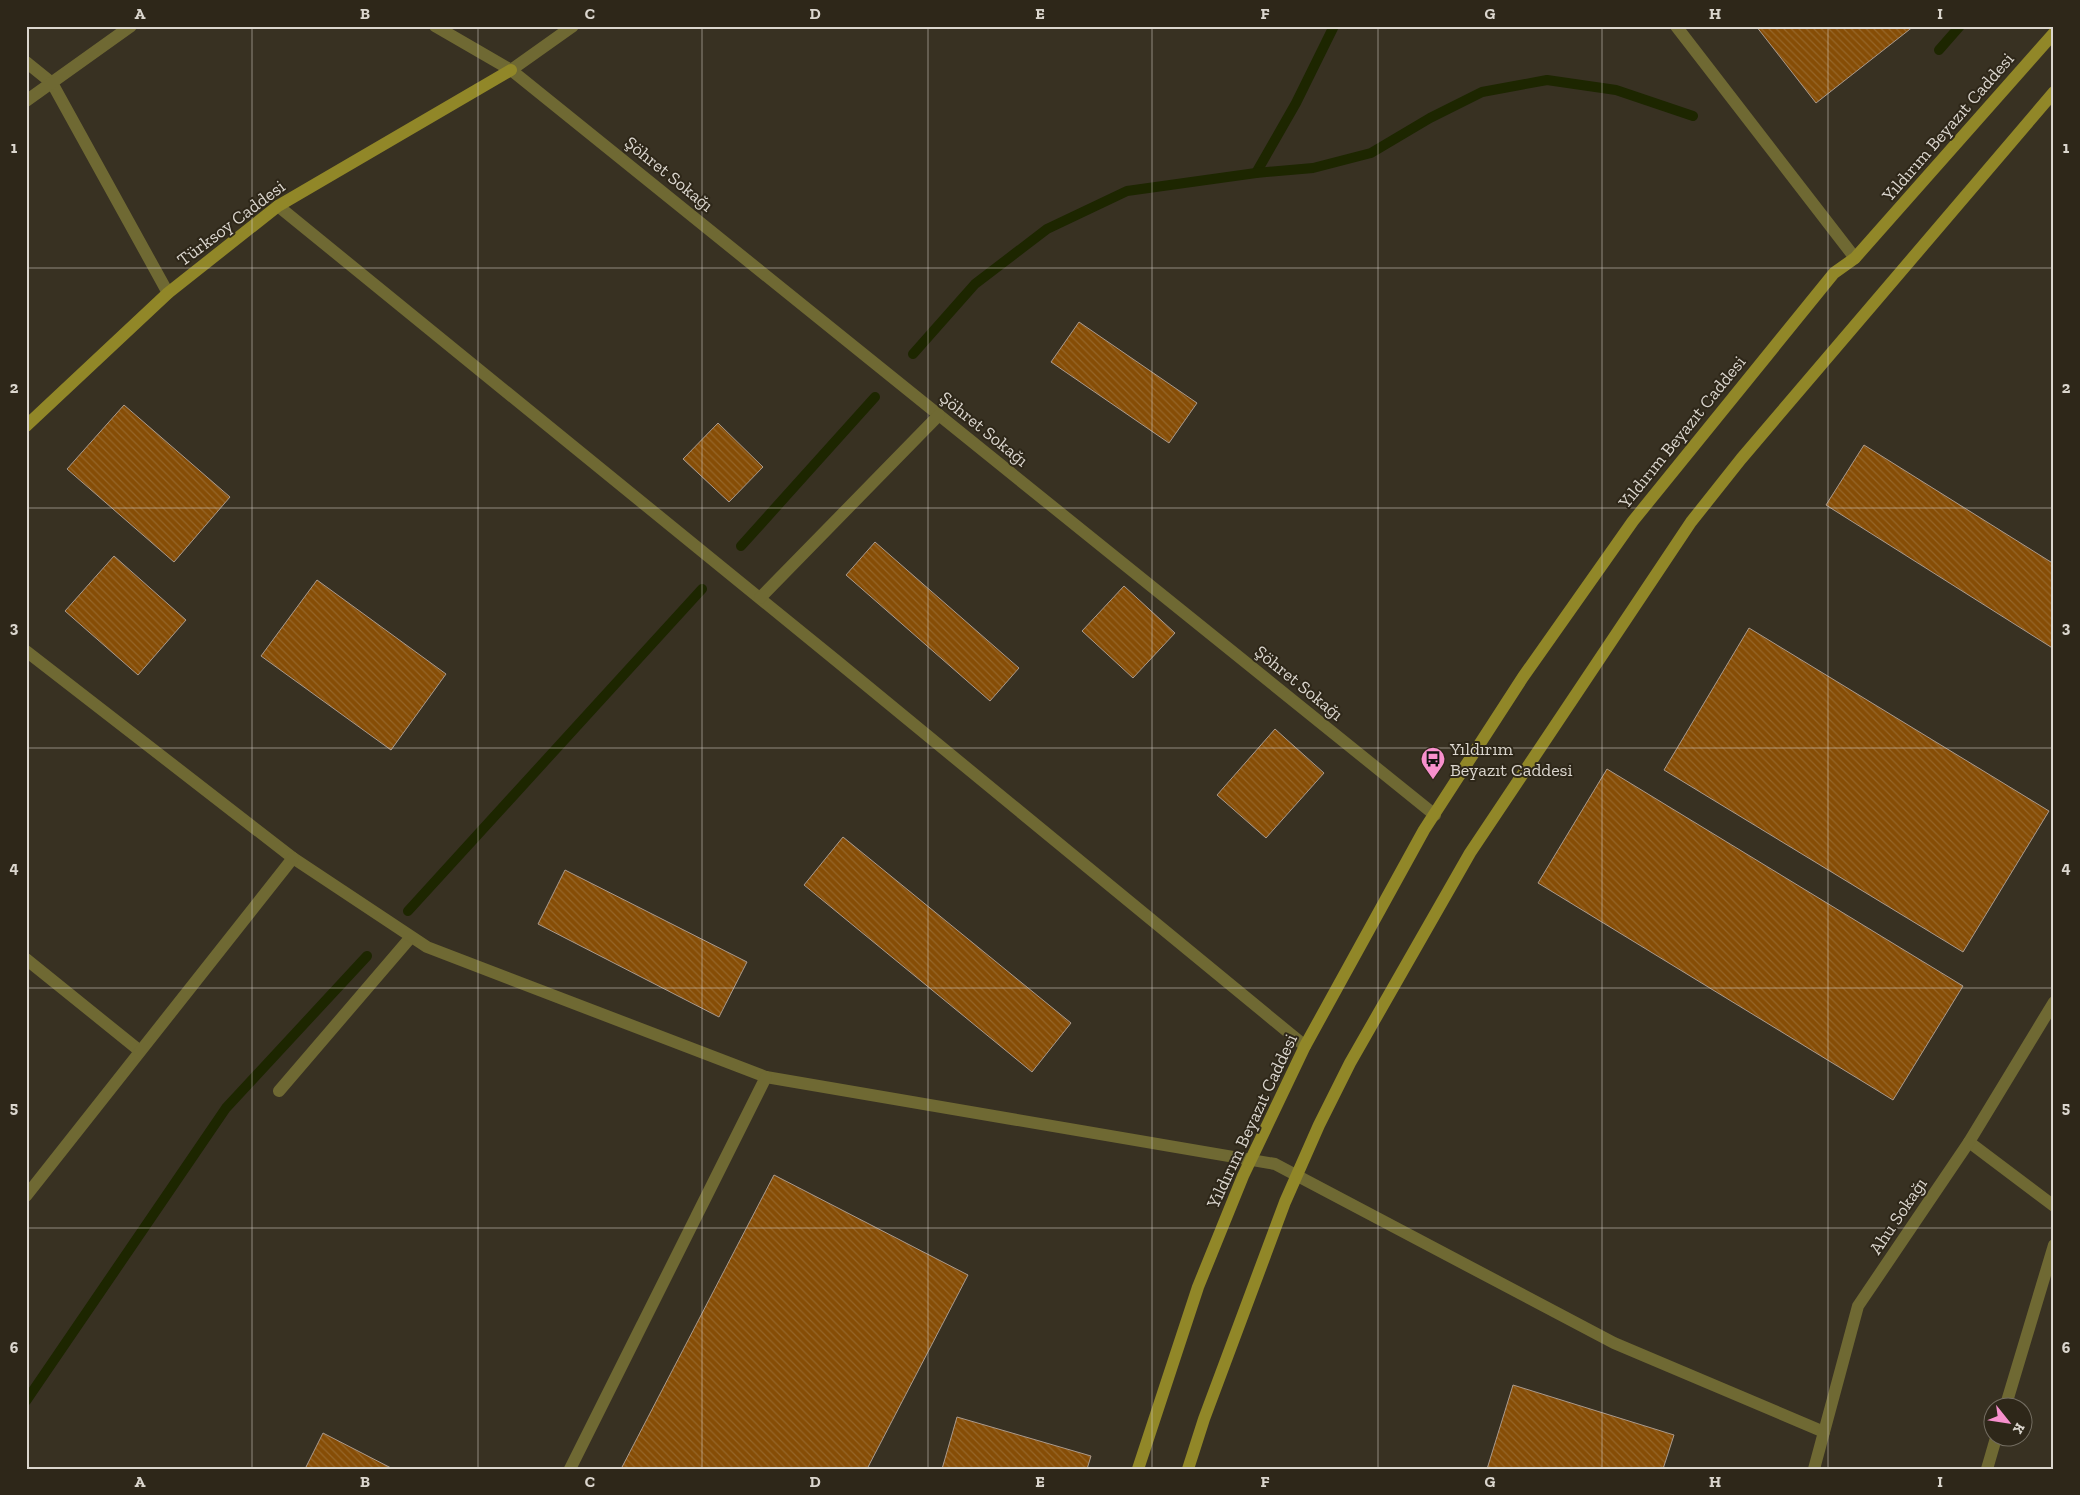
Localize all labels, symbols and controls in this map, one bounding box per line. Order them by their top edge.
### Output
text: A [135,4,146,23]
text: B [360,4,370,23]
text: C [585,4,595,23]
text: D [809,4,821,23]
text: E [1035,4,1045,23]
text: F [1260,4,1270,23]
text: G [1485,4,1496,23]
text: H [1709,4,1721,23]
text: I [1937,4,1943,23]
street label: Yıldırım Beyazıt Caddesi [1877,48,2018,207]
street label: Şöhret Sokağı [620,132,718,216]
text: 1 [11,138,18,157]
text: 1 [2063,138,2070,157]
street label: Türksoy Caddesi [173,175,289,271]
street label: Yıldırım Beyazıt Caddesi [1613,351,1750,513]
text: 2 [10,378,19,397]
text: 2 [2062,378,2071,397]
street label: Şöhret Sokağı [935,387,1033,471]
text: 3 [10,618,19,637]
text: 3 [2062,618,2071,637]
street label: Şöhret Sokağı [1250,641,1348,725]
place label: Yıldırım Beyazıt Caddesi [1449,738,1573,781]
bus stop icon: Yıldırım Beyazıt Caddesi [1420,746,1446,780]
text: 4 [9,858,19,877]
text: 4 [2061,858,2071,877]
street label: Yıldırım Beyazıt Caddesi [1202,1030,1302,1212]
text: 5 [10,1098,18,1117]
text: 5 [2062,1098,2070,1117]
street label: Ahu Sokağı [1864,1173,1932,1259]
text: 6 [10,1338,19,1357]
text: 6 [2062,1338,2071,1357]
north arrow [1982,1398,2032,1448]
text: K [2009,1420,2029,1437]
text: A [135,1472,146,1491]
text: B [360,1472,370,1491]
text: C [585,1472,595,1491]
text: D [809,1472,821,1491]
text: E [1035,1472,1045,1491]
text: F [1260,1472,1270,1491]
text: G [1485,1472,1496,1491]
text: H [1709,1472,1721,1491]
text: I [1937,1472,1943,1491]

